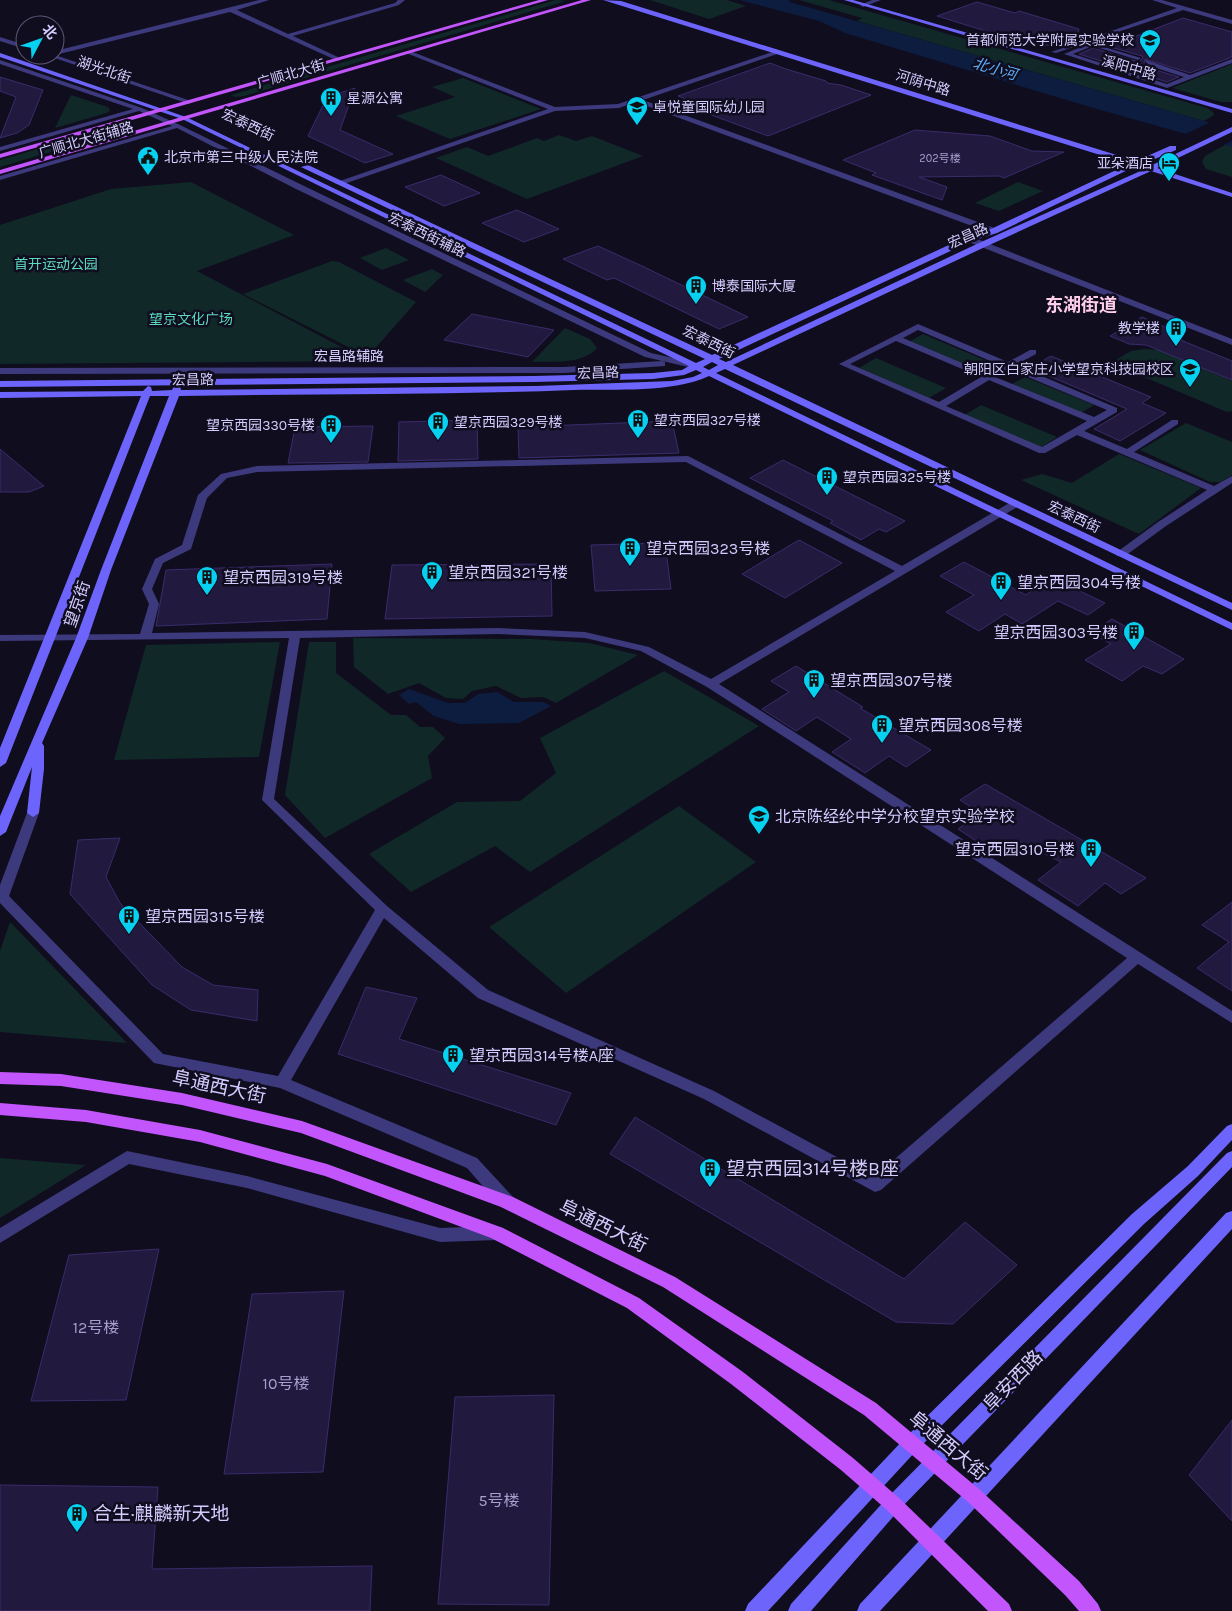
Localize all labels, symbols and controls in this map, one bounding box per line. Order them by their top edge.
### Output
north arrow [15,15,65,65]
text: 北 [38,21,60,43]
school or university icon: 首都师范大学附属实验学校 [1138,28,1162,59]
place label: 首都师范大学附属实验学校 [966,32,1134,49]
street label: 溪阳中路 [1100,52,1158,84]
street label: 湖光北街 [75,53,133,87]
water label: 北小河 [971,54,1022,85]
street label: 广顺北大街 [255,56,327,92]
street label: 河荫中路 [894,67,952,99]
building icon: 星源公寓 [319,86,343,117]
place label: 星源公寓 [347,90,403,107]
school or university icon: 卓悦童国际幼儿园 [625,95,649,126]
place label: 卓悦童国际幼儿园 [653,99,765,116]
street label: 宏泰西街 [219,105,277,145]
street label: 广顺北大街辅路 [37,118,135,162]
public building icon: 北京市第三中级人民法院 [136,145,160,176]
place label: 北京市第三中级人民法院 [164,149,318,166]
hotel icon: 亚朵酒店 [1157,151,1181,182]
house number: 202号楼 [919,152,961,165]
place label: 亚朵酒店 [1097,155,1153,172]
street label: 宏泰西街辅路 [386,209,468,261]
street label: 宏昌路 [945,220,991,252]
park label: 首开运动公园 [14,256,98,273]
building icon: 博泰国际大厦 [684,274,708,305]
place label: 博泰国际大厦 [712,278,796,295]
district label: 东湖街道 [1045,294,1117,316]
park label: 望京文化广场 [149,311,233,328]
building icon: 教学楼 [1164,316,1188,347]
place label: 教学楼 [1118,320,1160,337]
street label: 宏泰西街 [680,322,738,362]
street label: 宏昌路辅路 [314,348,384,365]
school or university icon: 朝阳区白家庄小学望京科技园校区 [1178,357,1202,388]
place label: 朝阳区白家庄小学望京科技园校区 [964,361,1174,378]
street label: 宏昌路 [577,364,619,382]
street label: 宏昌路 [172,371,214,389]
building icon: 望京西园327号楼 [626,408,650,439]
building icon: 望京西园329号楼 [426,410,450,441]
place label: 望京西园327号楼 [654,412,761,429]
building icon: 望京西园330号楼 [319,413,343,444]
place label: 望京西园329号楼 [454,414,563,431]
place label: 望京西园330号楼 [206,417,315,434]
building icon: 望京西园325号楼 [815,465,839,496]
place label: 望京西园325号楼 [843,469,951,486]
street label: 宏泰西街 [1045,497,1103,537]
building icon: 望京西园323号楼 [618,536,642,567]
place label: 望京西园323号楼 [646,539,770,558]
building icon: 望京西园321号楼 [420,560,444,591]
place label: 望京西园321号楼 [448,563,568,582]
building icon: 望京西园319号楼 [195,565,219,596]
place label: 望京西园319号楼 [223,568,343,587]
building icon: 望京西园304号楼 [989,570,1013,601]
place label: 望京西园304号楼 [1017,573,1141,592]
street label: 望京街 [60,578,94,630]
building icon: 望京西园303号楼 [1122,620,1146,651]
place label: 望京西园303号楼 [994,623,1118,642]
building icon: 望京西园307号楼 [802,668,826,699]
place label: 望京西园307号楼 [830,671,952,690]
building icon: 望京西园308号楼 [870,713,894,744]
place label: 望京西园308号楼 [898,716,1023,735]
school or university icon: 北京陈经纶中学分校望京实验学校 [747,804,771,835]
place label: 北京陈经纶中学分校望京实验学校 [775,807,1015,826]
building icon: 望京西园310号楼 [1079,837,1103,868]
place label: 望京西园310号楼 [955,840,1075,859]
building icon: 望京西园315号楼 [117,904,141,935]
place label: 望京西园315号楼 [145,907,265,926]
building icon: 望京西园314号楼A座 [441,1043,465,1074]
place label: 望京西园314号楼A座 [469,1046,614,1065]
street label: 阜通西大街 [170,1066,268,1108]
building icon: 望京西园314号楼B座 [698,1157,722,1188]
place label: 望京西园314号楼B座 [726,1158,899,1180]
street label: 阜通西大街 [555,1195,651,1257]
house number: 12号楼 [73,1318,119,1337]
street label: 阜安西路 [979,1346,1047,1416]
house number: 10号楼 [263,1374,309,1393]
street label: 阜通西大街 [905,1407,991,1485]
house number: 5号楼 [478,1491,520,1510]
building icon: 合生·麒麟新天地 [65,1502,89,1533]
place label: 合生·麒麟新天地 [93,1503,229,1525]

